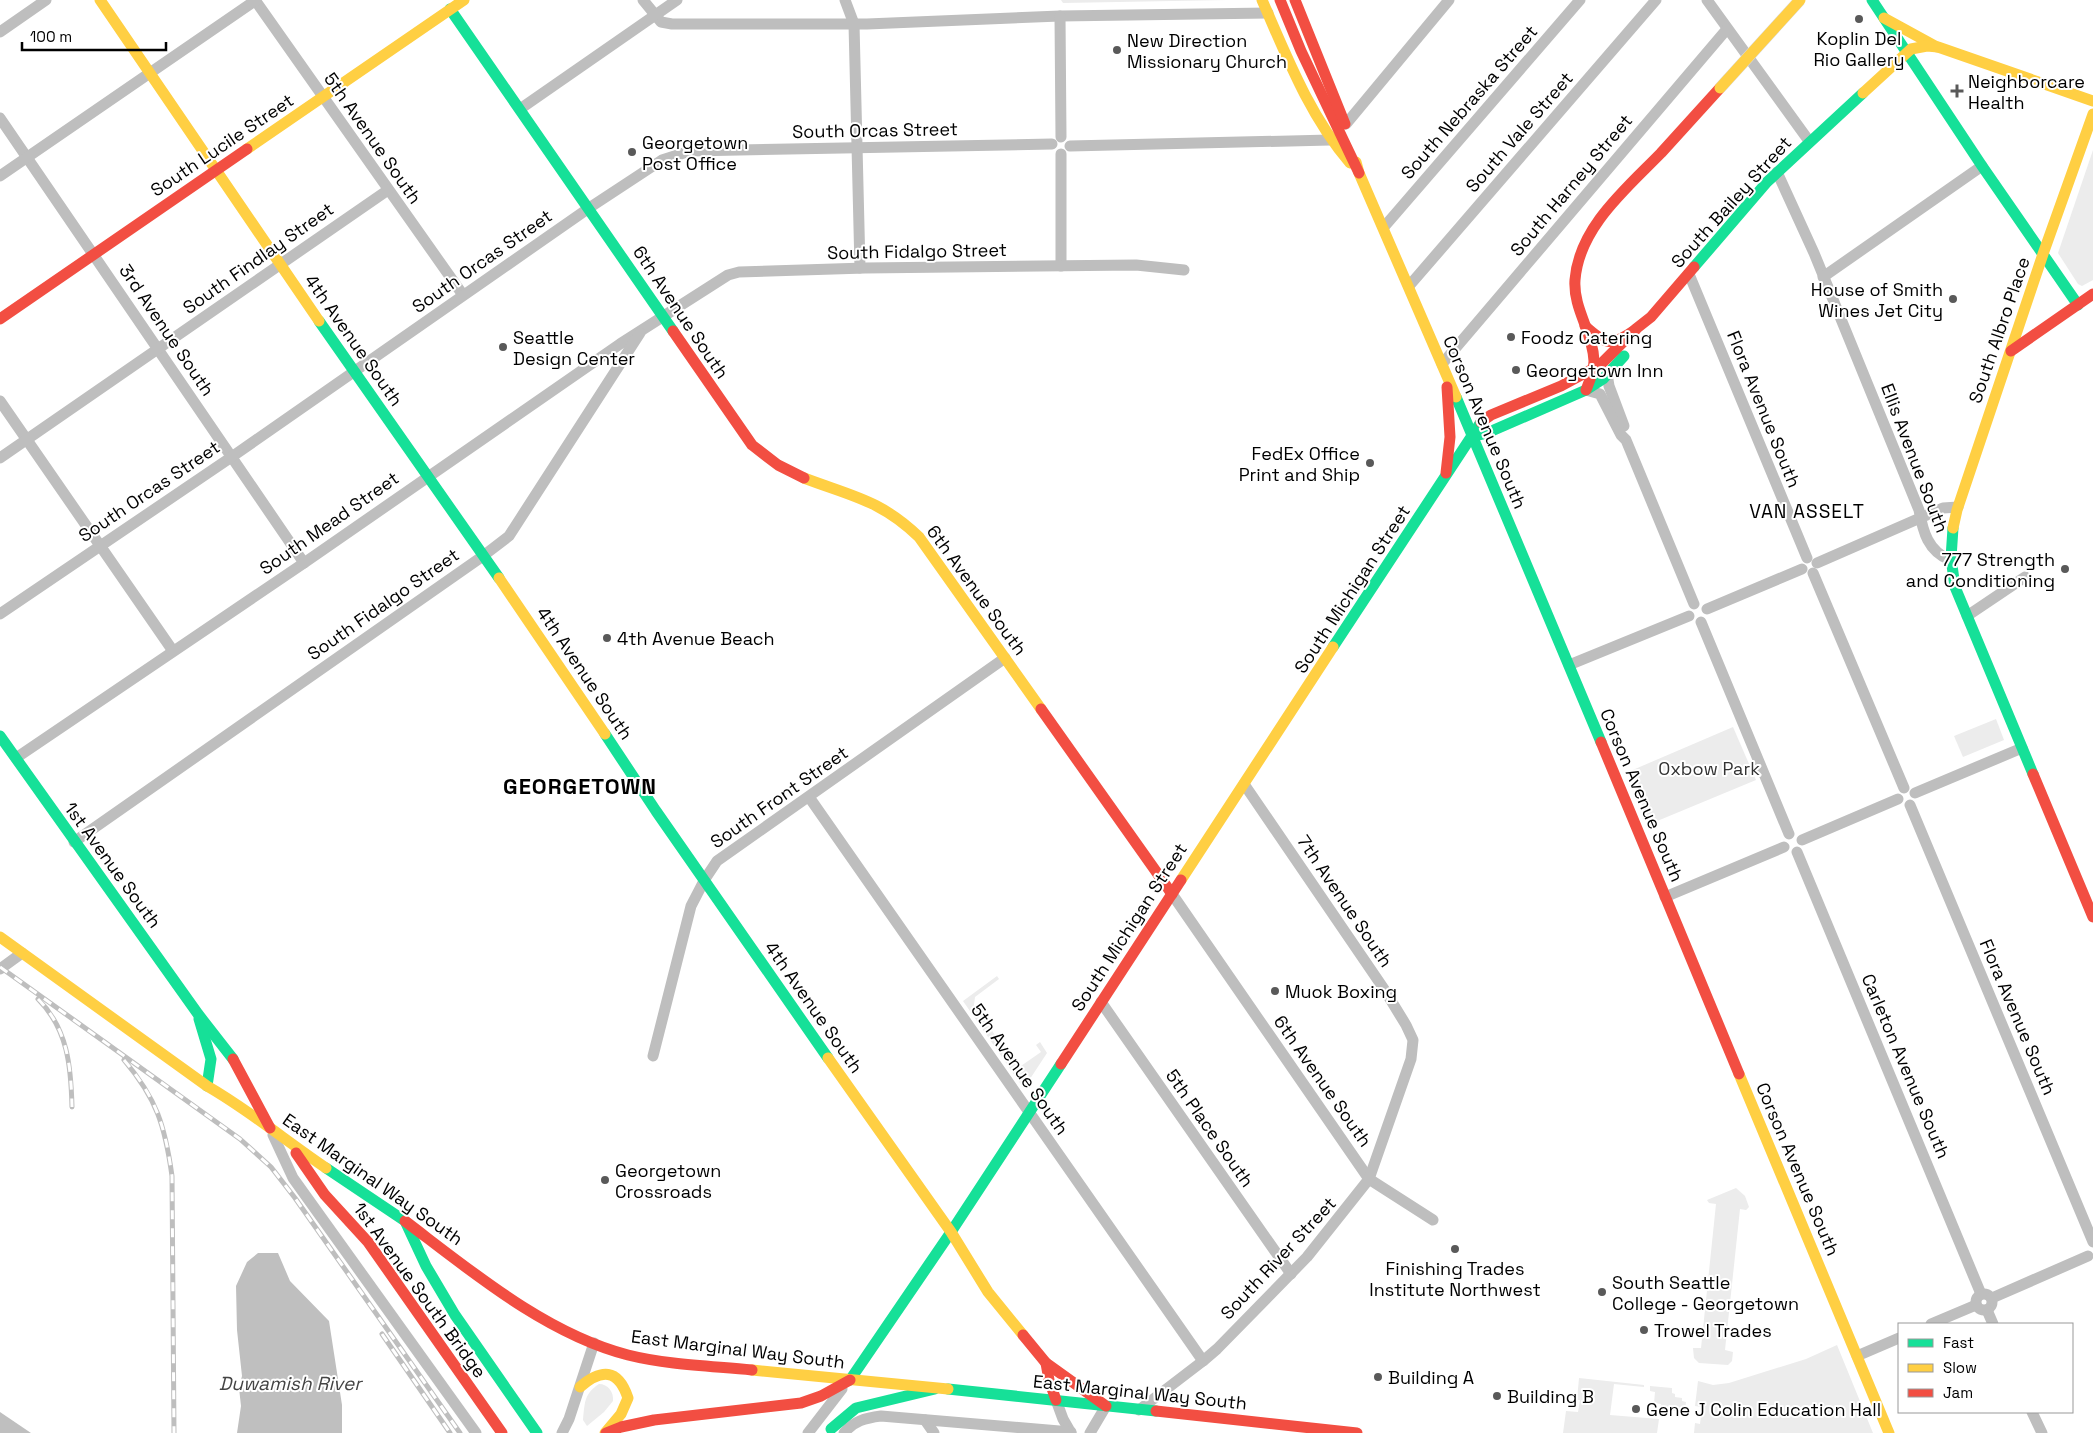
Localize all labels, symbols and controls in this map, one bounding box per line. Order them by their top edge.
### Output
marker: Koplin Del Rio Gallery [1853,13,1865,25]
scale bar [22,20,166,52]
street label: South Nebraska Street [1396,20,1542,184]
text: 100 m [30,27,72,46]
place label: Koplin Del Rio Gallery [1813,27,1905,71]
place label: New Direction Missionary Church [1127,29,1287,73]
marker: New Direction Missionary Church [1111,44,1123,56]
street label: South Vale Street [1460,67,1578,197]
street label: 5th Avenue South [319,68,427,208]
place label: Neighborcare Health [1968,70,2085,114]
marker: Neighborcare Health [1950,84,1964,98]
street label: South Lucile Street [146,89,298,201]
street label: South Harney Street [1505,109,1637,261]
street label: South Orcas Street [792,117,958,143]
place label: Georgetown Post Office [642,131,748,175]
street label: South Bailey Street [1666,131,1796,273]
marker: Georgetown Post Office [626,146,638,158]
street label: South Findlay Street [178,197,338,319]
street label: South Orcas Street [408,204,556,318]
street label: South Fidalgo Street [827,238,1007,264]
street label: 6th Avenue South [628,241,734,383]
street label: South Albro Place [1963,254,2035,406]
street label: 3rd Avenue South [114,260,220,400]
street label: 4th Avenue South [300,270,408,410]
place label: House of Smith Wines Jet City [1811,278,1943,322]
marker: House of Smith Wines Jet City [1947,293,1959,305]
place label: Seattle Design Center [513,326,635,370]
place label: Foodz Catering [1521,326,1652,349]
street label: Flora Avenue South [1722,327,1806,491]
marker: Foodz Catering [1505,331,1517,343]
street label: Corson Avenue South [1438,332,1532,512]
marker: Seattle Design Center [497,341,509,353]
place label: Georgetown Inn [1526,359,1663,382]
marker: Georgetown Inn [1510,364,1522,376]
street label: Ellis Avenue South [1876,380,1954,536]
street label: South Orcas Street [74,435,224,547]
place label: FedEx Office Print and Ship [1239,442,1360,486]
marker: FedEx Office Print and Ship [1364,457,1376,469]
street label: South Mead Street [255,466,403,580]
district label: VAN ASSELT [1749,499,1865,524]
street label: South Michigan Street [1289,501,1415,677]
street label: 6th Avenue South [922,520,1032,660]
street label: South Fidalgo Street [303,543,463,665]
place label: 777 Strength and Conditioning [1906,548,2055,592]
marker: 777 Strength and Conditioning [2059,563,2071,575]
street label: 4th Avenue South [532,602,638,744]
place label: 4th Avenue Beach [617,627,775,650]
marker: 4th Avenue Beach [601,632,613,644]
street label: Corson Avenue South [1595,705,1689,885]
street label: South Front Street [706,741,852,853]
park label: Oxbow Park [1658,757,1760,780]
district label: GEORGETOWN [503,772,657,800]
street label: 1st Avenue South [60,798,166,932]
street label: 7th Avenue South [1292,831,1398,971]
street label: South Michigan Street [1066,839,1192,1015]
street label: Flora Avenue South [1975,936,2061,1098]
street label: 4th Avenue South [760,937,868,1077]
street label: Carleton Avenue South [1857,970,1955,1162]
place label: Muok Boxing [1285,980,1397,1003]
marker: Muok Boxing [1269,985,1281,997]
street label: 5th Avenue South [966,999,1074,1139]
street label: 6th Avenue South [1269,1011,1377,1151]
street label: 5th Place South [1161,1065,1259,1191]
street label: Corson Avenue South [1751,1079,1845,1259]
street label: East Marginal Way South [278,1108,468,1250]
place label: Georgetown Crossroads [615,1159,721,1203]
marker: Georgetown Crossroads [599,1174,611,1186]
street label: South River Street [1215,1192,1341,1324]
street label: 1st Avenue South Bridge [348,1198,492,1382]
marker: Finishing Trades Institute Northwest [1449,1243,1461,1255]
place label: Finishing Trades Institute Northwest [1369,1257,1541,1301]
place label: South Seattle College - Georgetown [1612,1271,1799,1315]
marker: South Seattle College - Georgetown [1596,1286,1608,1298]
place label: Trowel Trades [1654,1319,1772,1342]
legend [1898,1323,2073,1413]
street label: East Marginal Way South [630,1324,846,1374]
marker: Trowel Trades [1638,1324,1650,1336]
text: Fast [1943,1333,1974,1352]
text: Slow [1943,1358,1977,1377]
place label: Building A [1388,1366,1474,1389]
street label: East Marginal Way South [1032,1369,1248,1415]
water label: Duwamish River [219,1371,363,1396]
marker: Building A [1372,1371,1384,1383]
text: Jam [1943,1383,1973,1402]
place label: Building B [1507,1385,1594,1408]
marker: Building B [1491,1390,1503,1402]
place label: Gene J Colin Education Hall [1646,1398,1881,1421]
marker: Gene J Colin Education Hall [1630,1403,1642,1415]

